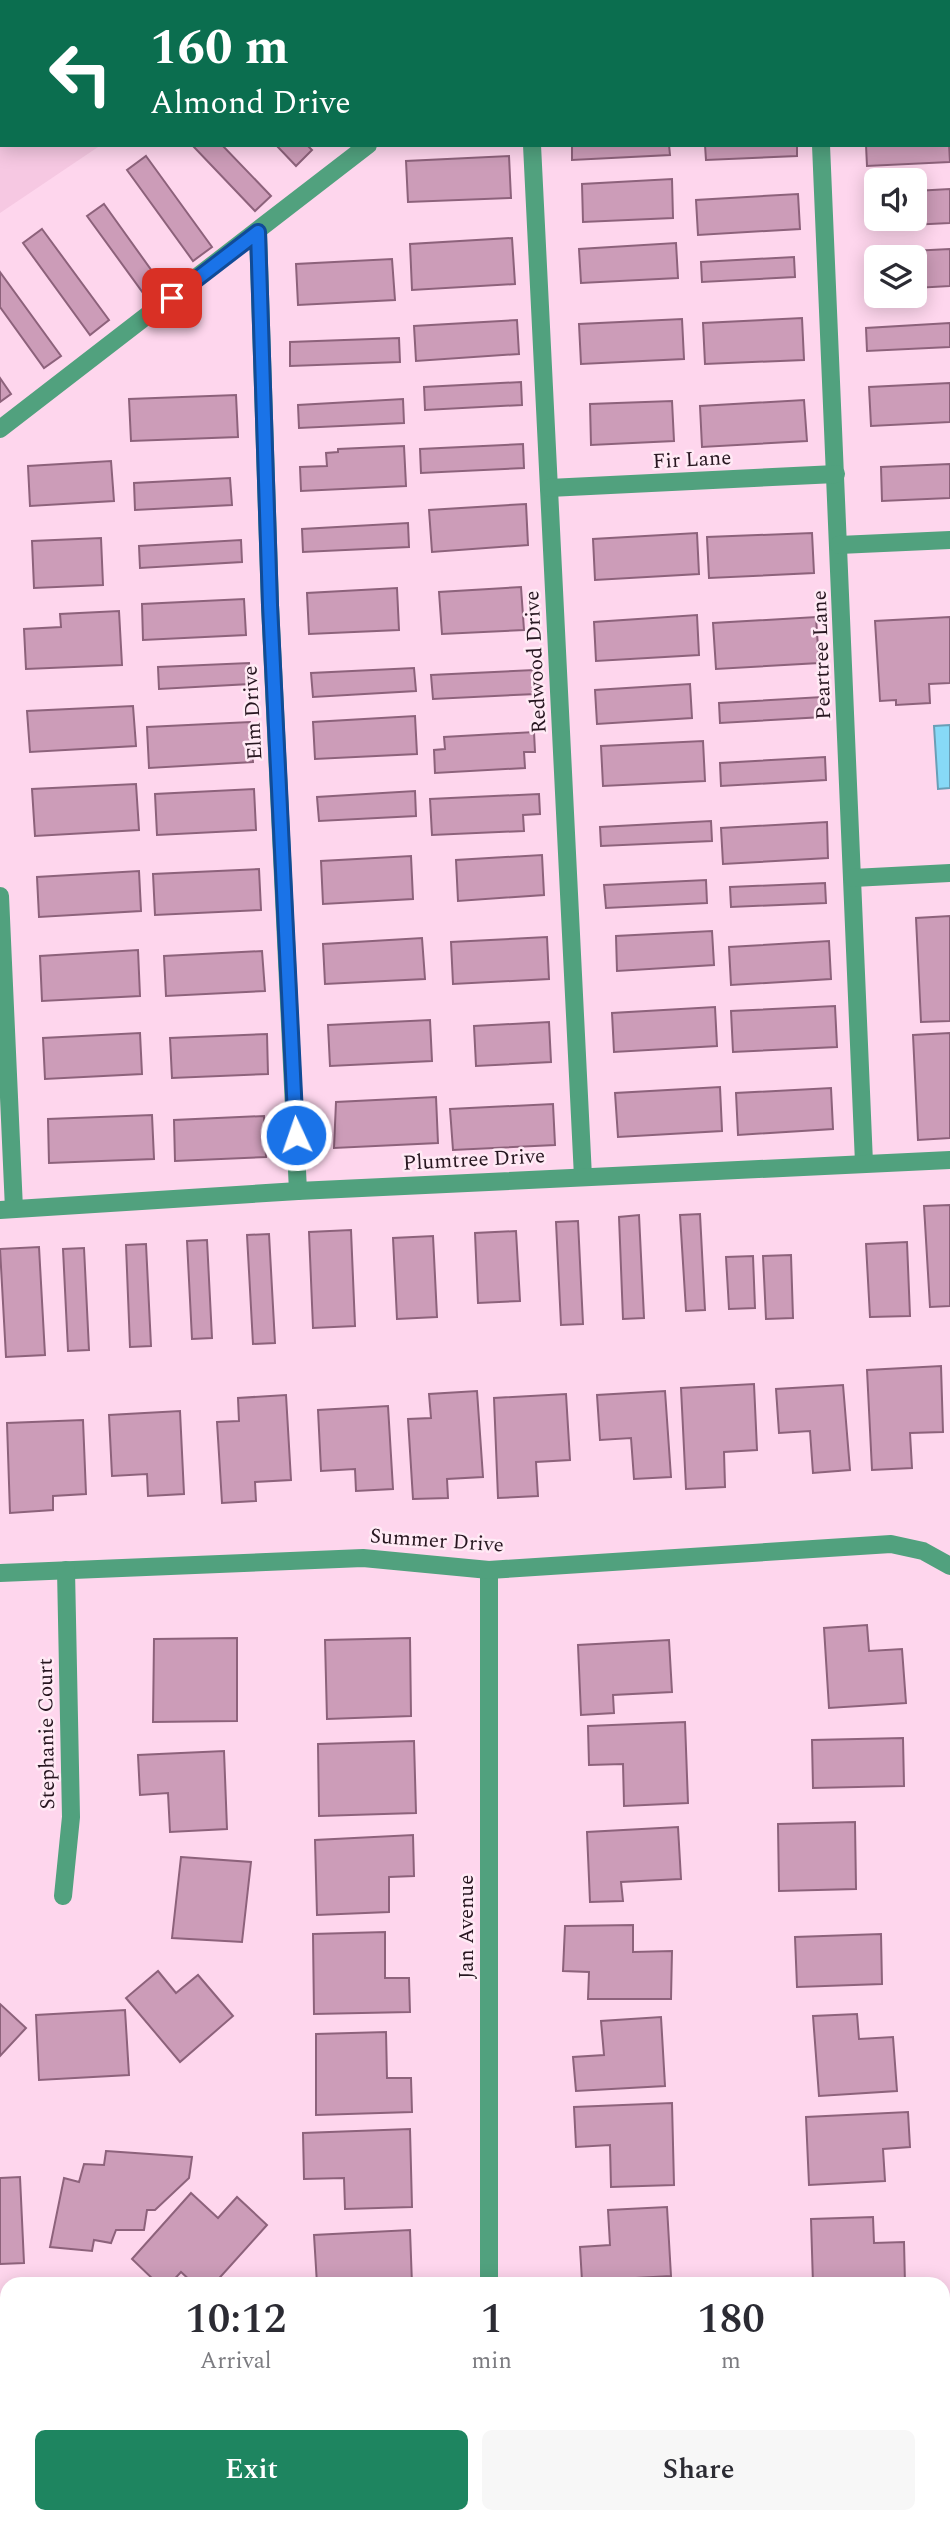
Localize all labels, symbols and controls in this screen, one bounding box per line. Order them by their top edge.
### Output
text: 160 m [150,11,289,86]
icon: left [35,28,126,119]
text: Almond Drive [150,79,351,128]
map controls [864,168,927,308]
button: sound [864,168,927,231]
button: layers [864,245,927,308]
pin [142,268,202,328]
icon: arrive [153,279,191,317]
street label: Fir Lane [652,442,732,478]
street label: Redwood Drive [516,590,556,734]
street label: Peartree Lane [804,590,840,720]
street label: Elm Drive [235,665,271,761]
position arrow [259,1098,333,1172]
street label: Plumtree Drive [402,1140,546,1180]
street label: Summer Drive [369,1520,505,1562]
street label: Stephanie Court [30,1658,64,1810]
street label: Jan Avenue [451,1875,483,1979]
text: 10:12 [185,2288,286,2351]
text: 1 [480,2288,503,2351]
text: 180 [697,2288,765,2351]
text: Arrival [200,2344,272,2379]
text: min [472,2344,512,2379]
text: m [721,2344,741,2379]
button: Exit [35,2430,468,2510]
button: Share [482,2430,915,2510]

